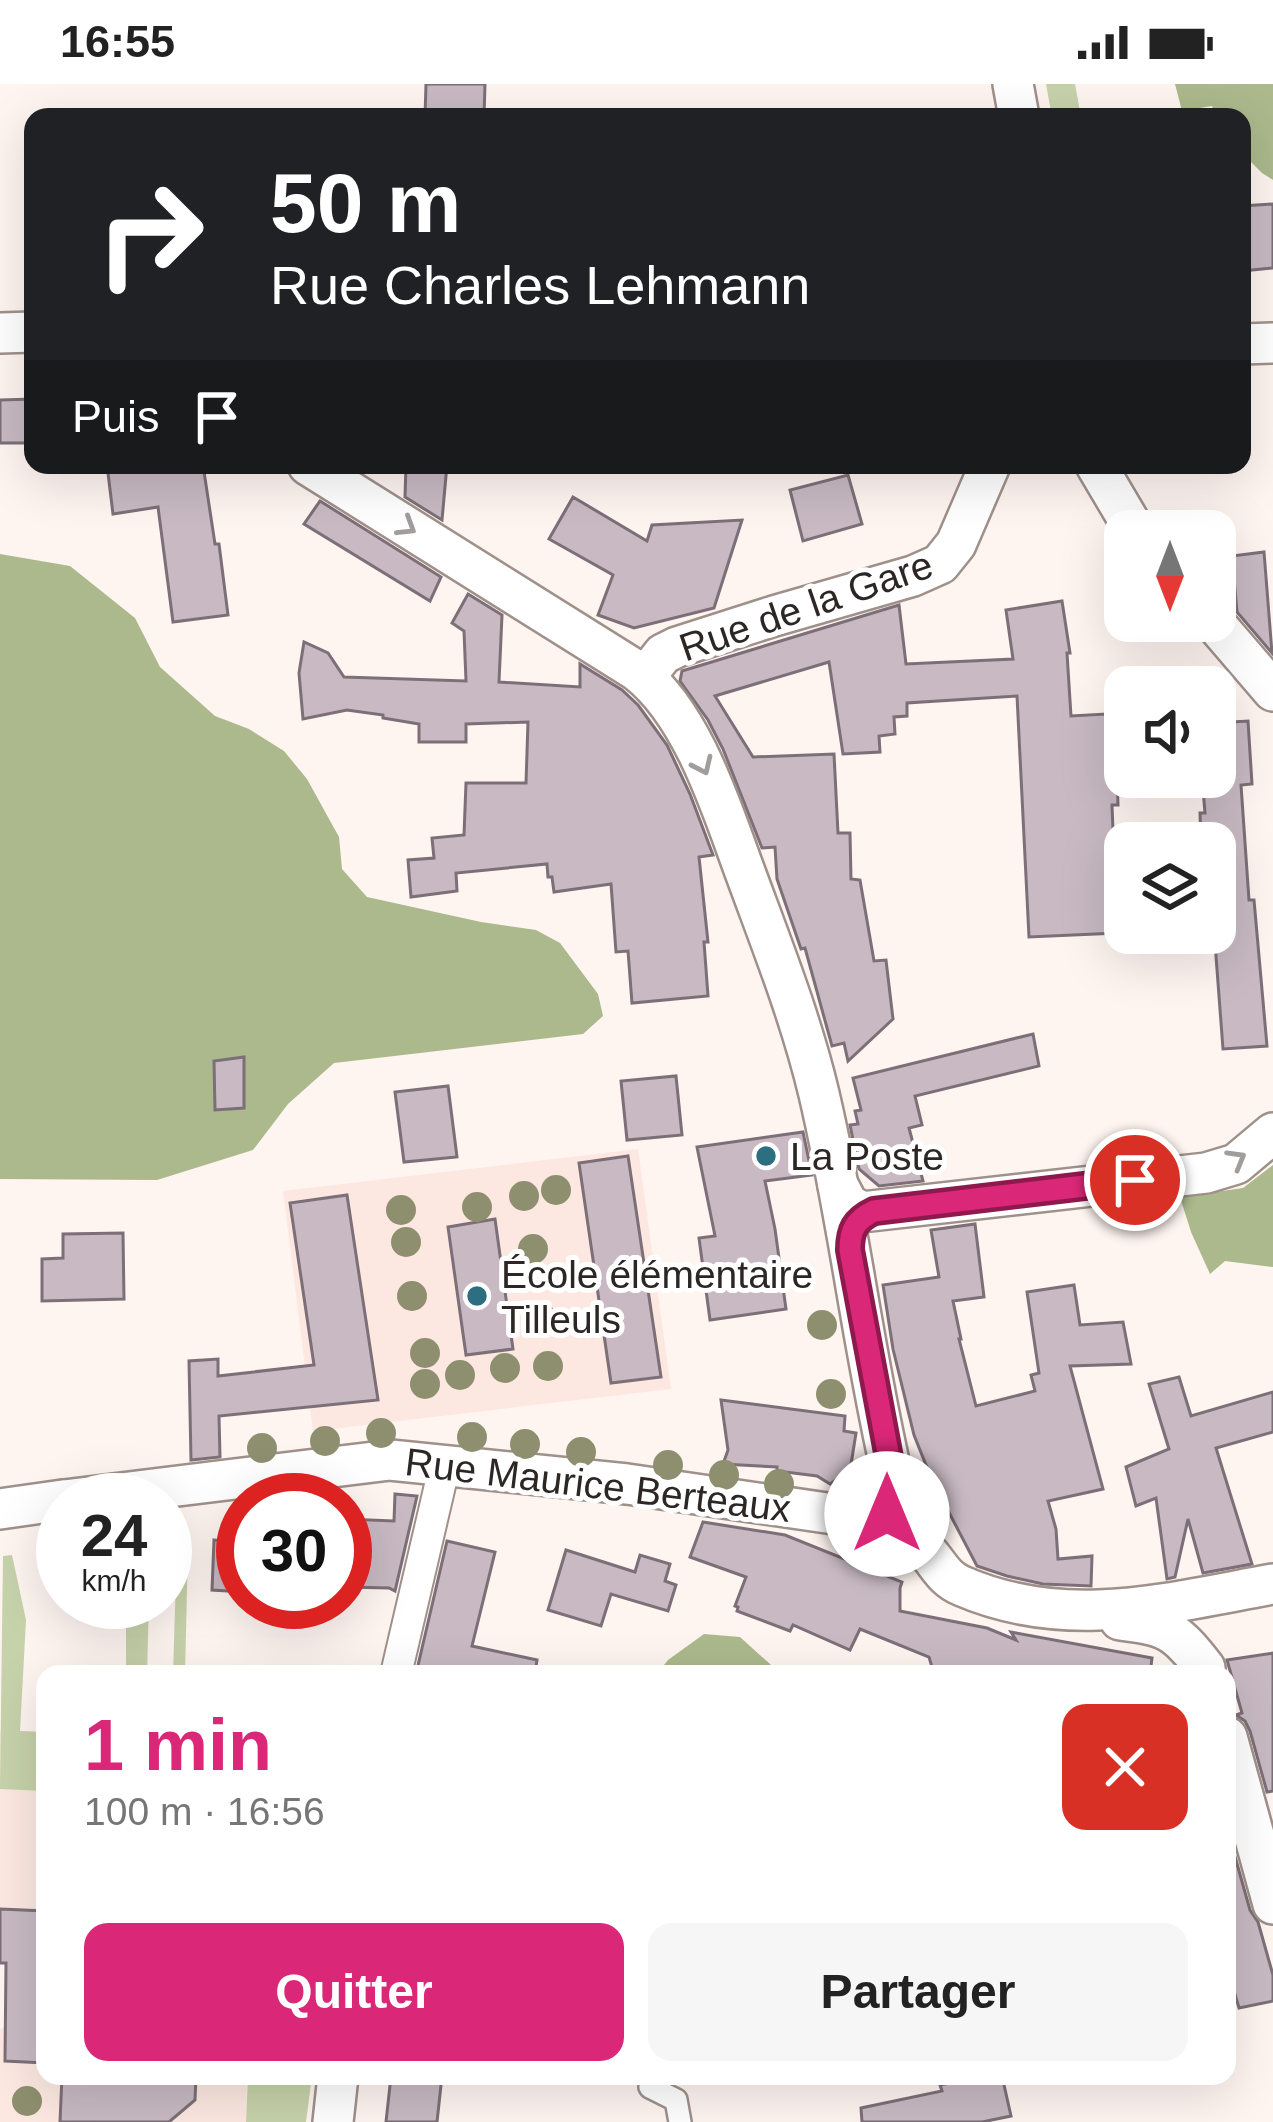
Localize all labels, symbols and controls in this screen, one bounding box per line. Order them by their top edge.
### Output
text: 16:55 [60,16,175,67]
icon: right [72,156,228,312]
text: 50 m [270,156,461,250]
text: Rue Charles Lehmann [270,255,810,315]
icon: arrive [184,384,250,450]
text: Puis [72,391,160,442]
north arrow [1104,510,1236,642]
map controls [1104,510,1236,954]
one-way arrow [394,513,416,535]
street label: Rue de la Gare [674,543,938,669]
button: sound [1104,666,1236,798]
one-way arrow [689,754,712,775]
button: layers [1104,822,1236,954]
pin [1084,1129,1186,1231]
place label: La Poste [790,1135,944,1178]
marker: La Poste [753,1143,779,1169]
icon: arrive [1102,1147,1168,1213]
one-way arrow [1224,1150,1245,1173]
place label: École élémentaire Tilleuls [501,1253,813,1341]
marker: École élémentaire Tilleuls [464,1283,490,1309]
street label: Rue Maurice Berteaux [403,1440,794,1530]
position arrow [824,1451,950,1577]
speed limit sign: 30 [216,1473,372,1629]
text: 24 [81,1502,147,1569]
text: km/h [81,1564,147,1597]
button: close [1062,1704,1188,1830]
text: 1 min [84,1705,272,1785]
text: 100 m · 16:56 [84,1790,325,1833]
button: Quitter [84,1923,624,2061]
button: Partager [648,1923,1188,2061]

